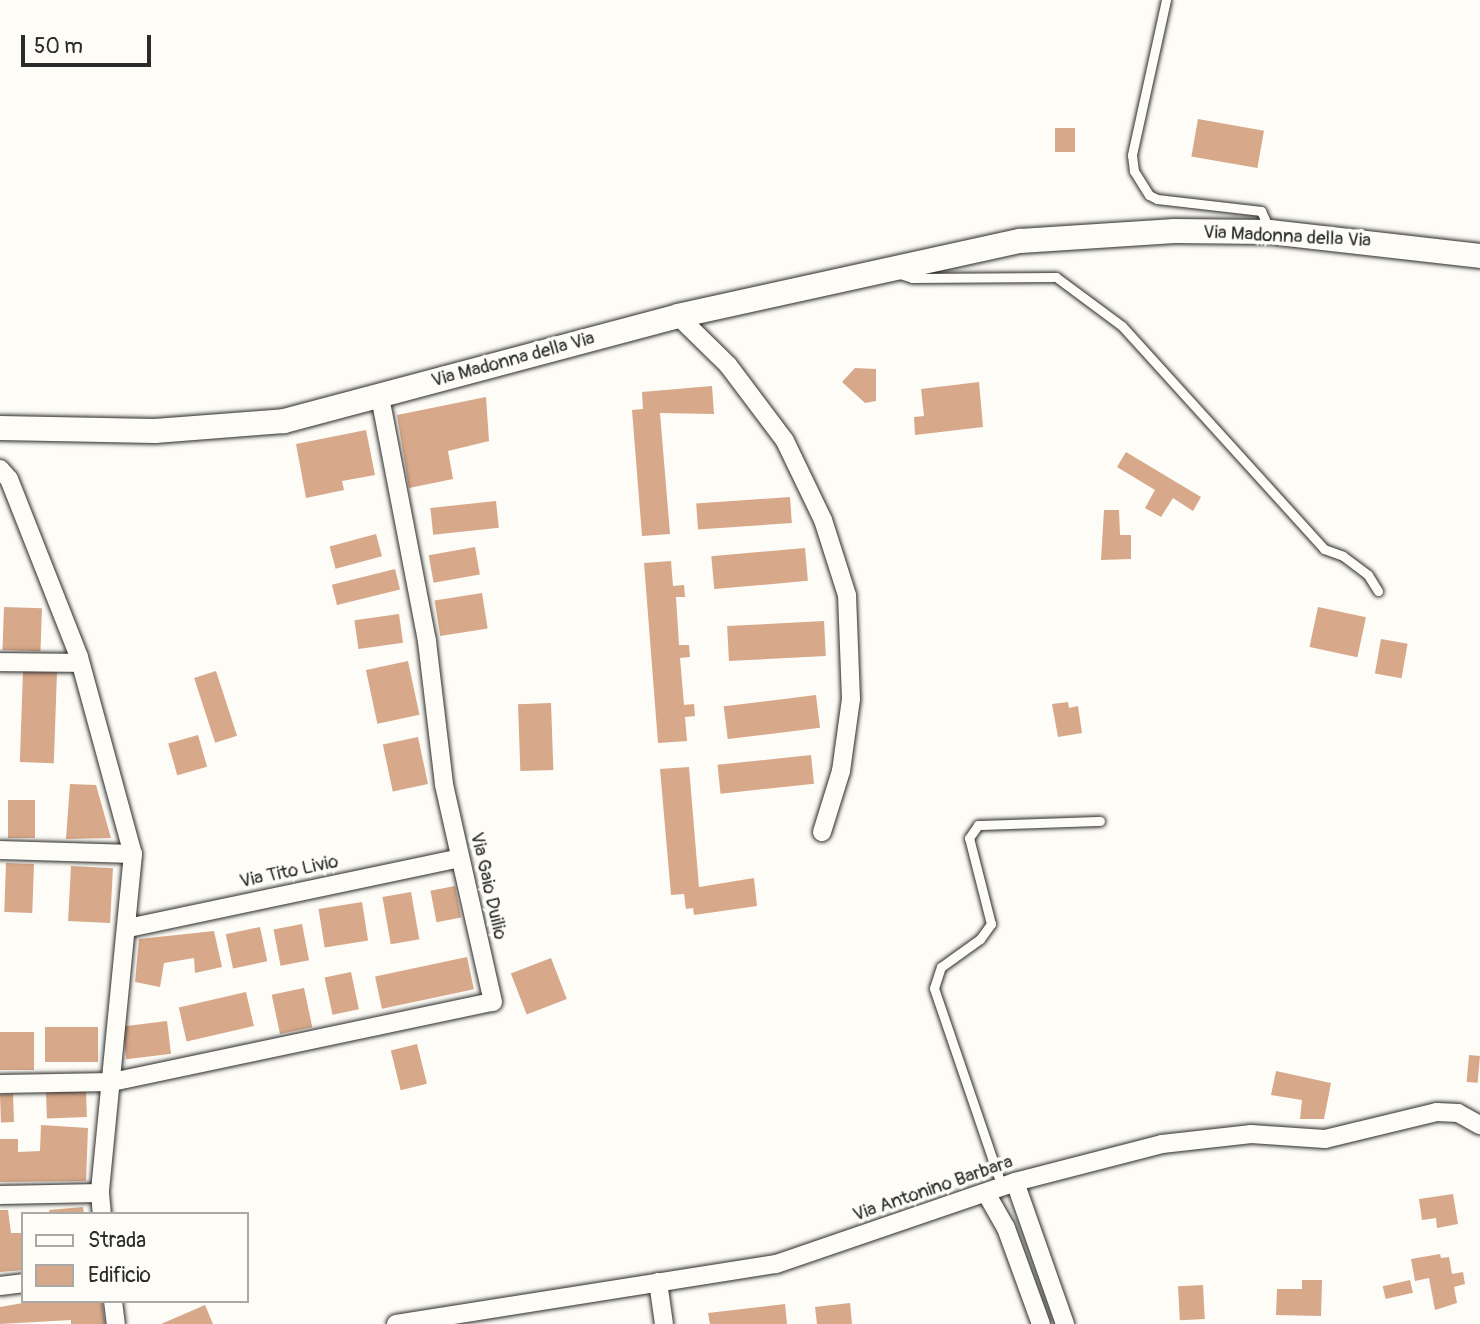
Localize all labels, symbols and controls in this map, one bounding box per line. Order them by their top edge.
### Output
scale bar [24,21,154,65]
text: 50 m [34,33,83,60]
street label: Via Madonna della Via [1202,221,1372,253]
street label: Via Madonna della Via [429,327,597,393]
street label: Via Gaio Duilio [465,830,511,942]
street label: Via Tito Livio [238,850,340,894]
street label: Via Antonino Barbara [850,1151,1016,1227]
legend [21,1212,248,1303]
text: Strada [88,1227,146,1254]
text: Edificio [88,1262,151,1289]

